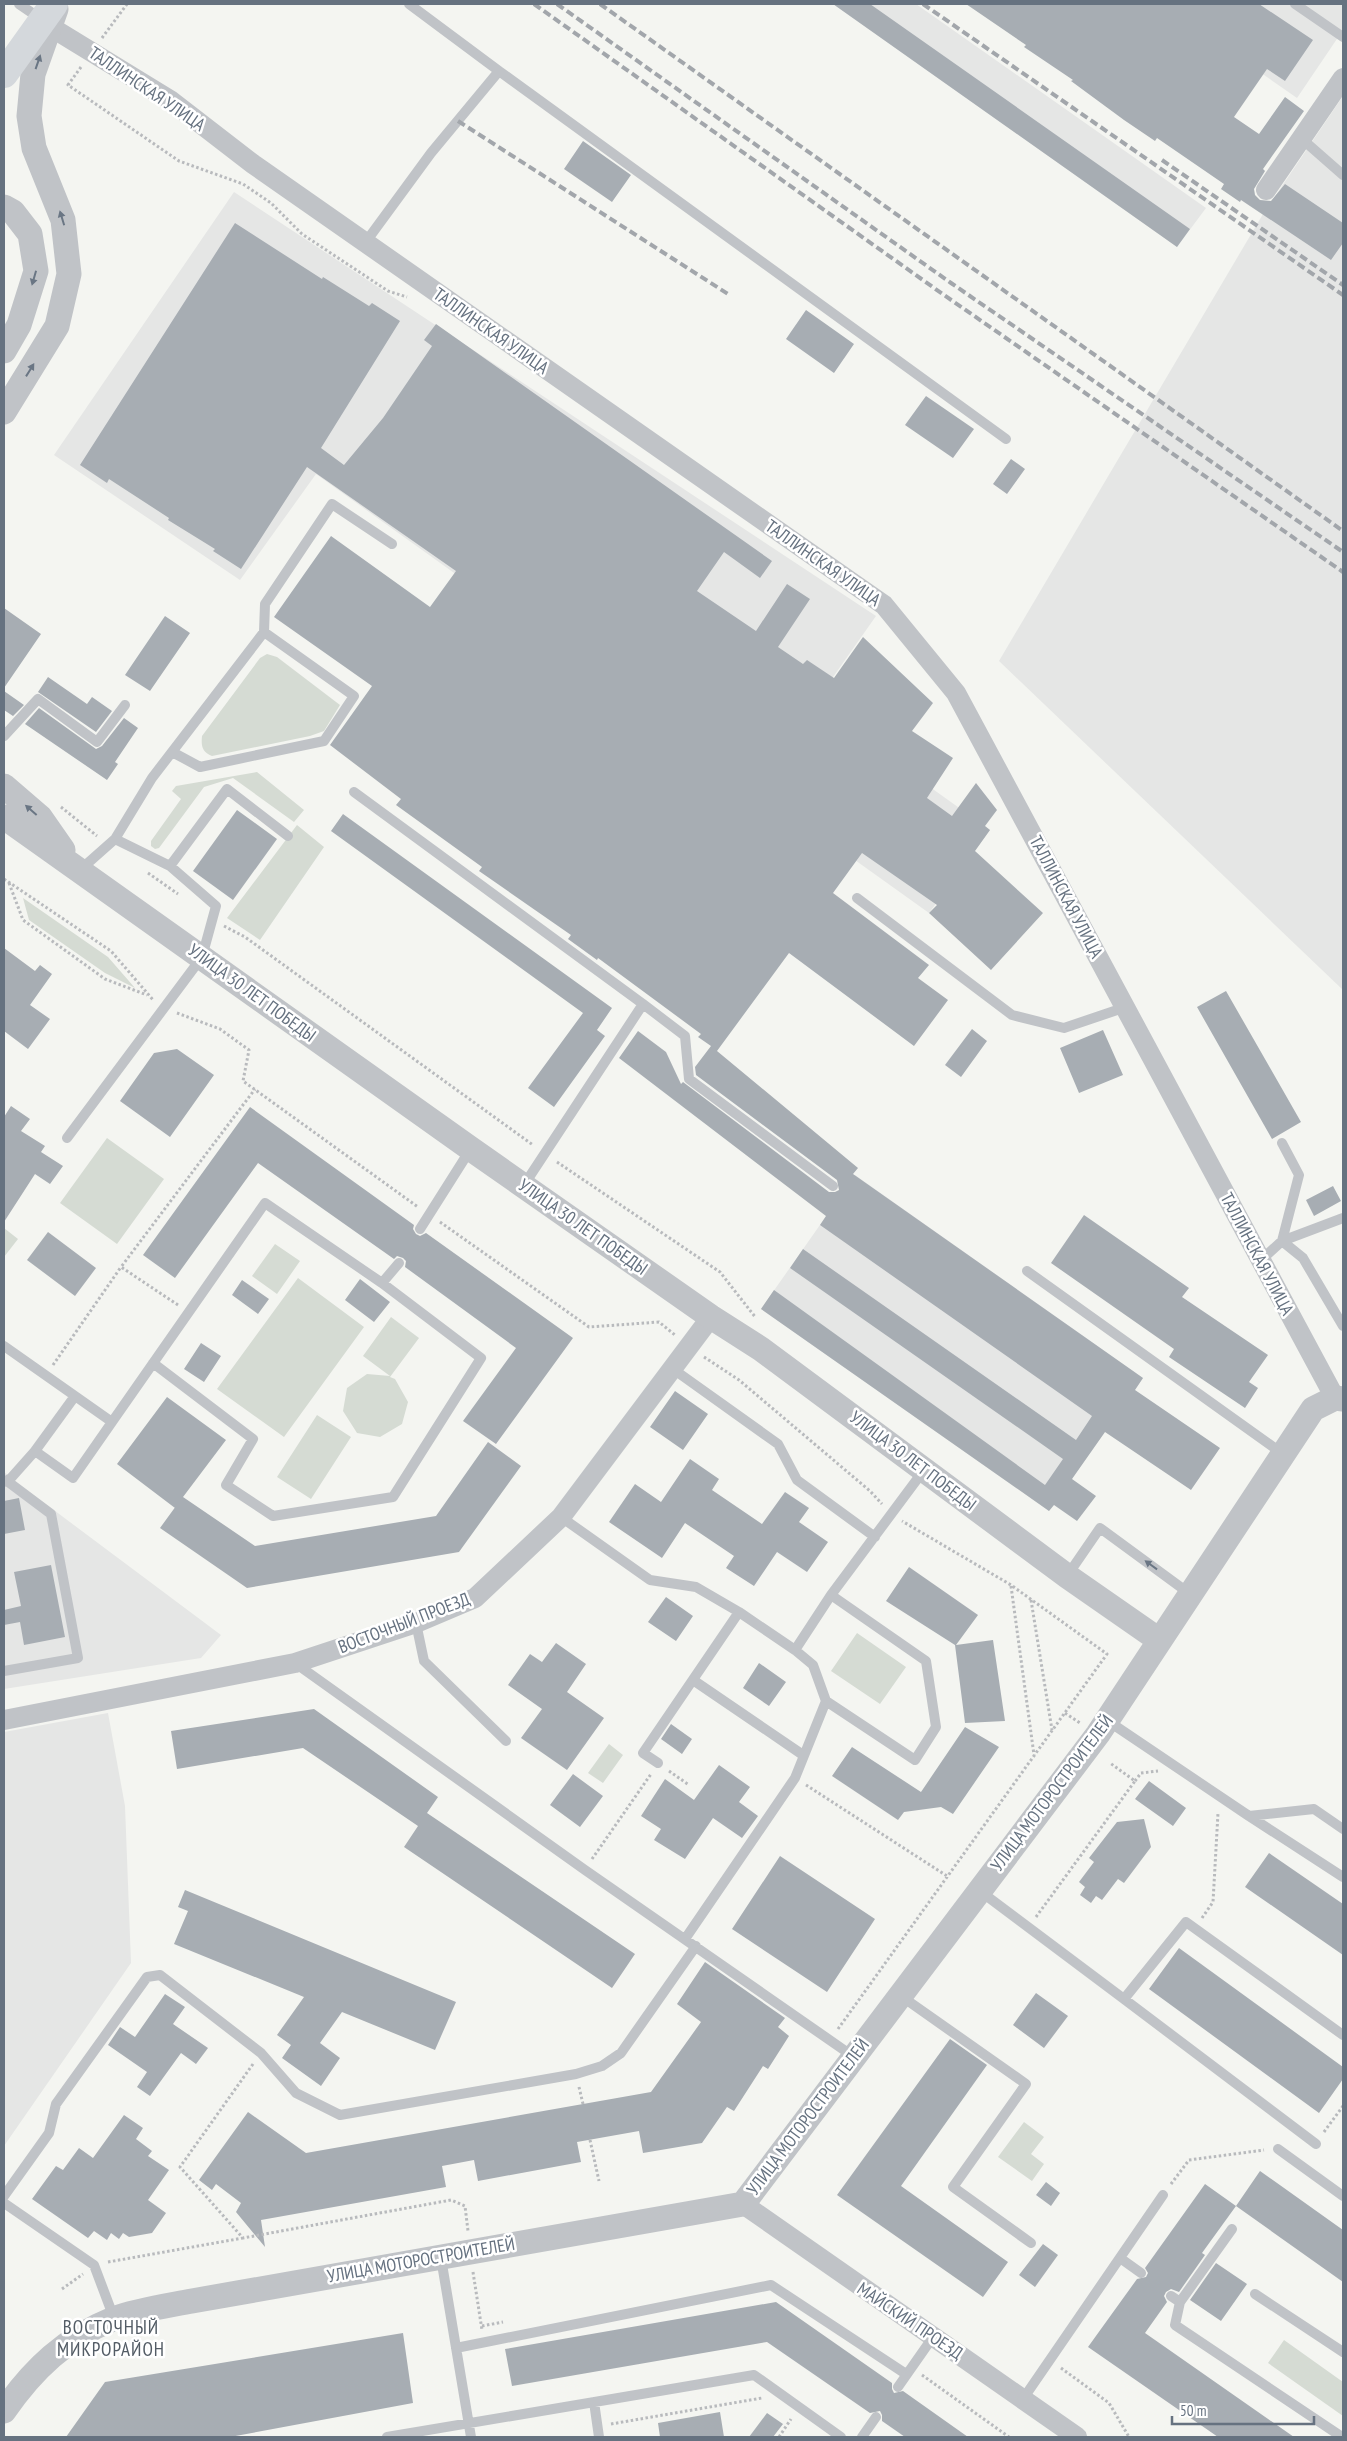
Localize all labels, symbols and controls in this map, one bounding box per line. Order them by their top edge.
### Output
street label: ТАЛЛИНСКАЯ УЛИЦА [85,41,210,136]
one-way arrow [34,54,42,69]
one-way arrow [57,210,65,225]
one-way arrow [30,271,38,286]
street label: ТАЛЛИНСКАЯ УЛИЦА [429,282,554,379]
one-way arrow [25,364,34,377]
street label: ТАЛЛИНСКАЯ УЛИЦА [761,514,886,611]
one-way arrow [26,804,38,816]
street label: ТАЛЛИНСКАЯ УЛИЦА [1024,832,1109,962]
street label: УЛИЦА 30 ЛЕТ ПОБЕДЫ [184,938,321,1047]
street label: УЛИЦА 30 ЛЕТ ПОБЕДЫ [514,1173,652,1280]
street label: ТАЛЛИНСКАЯ УЛИЦА [1215,1189,1300,1319]
street label: УЛИЦА 30 ЛЕТ ПОБЕДЫ [845,1406,981,1516]
one-way arrow [1144,1560,1158,1570]
street label: ВОСТОЧНЫЙ ПРОЕЗД [335,1587,473,1658]
street label: УЛИЦА МОТОРОСТРОИТЕЛЕЙ [985,1710,1118,1875]
street label: УЛИЦА МОТОРОСТРОИТЕЛЕЙ [741,2034,874,2199]
street label: УЛИЦА МОТОРОСТРОИТЕЛЕЙ [325,2232,516,2287]
street label: МАЙСКИЙ ПРОЕЗД [853,2277,968,2365]
district label: ВОСТОЧНЫЙ МИКРОРАЙОН [57,2315,165,2361]
scale bar [1172,2394,1314,2426]
text: 50 m [1180,2401,1206,2420]

